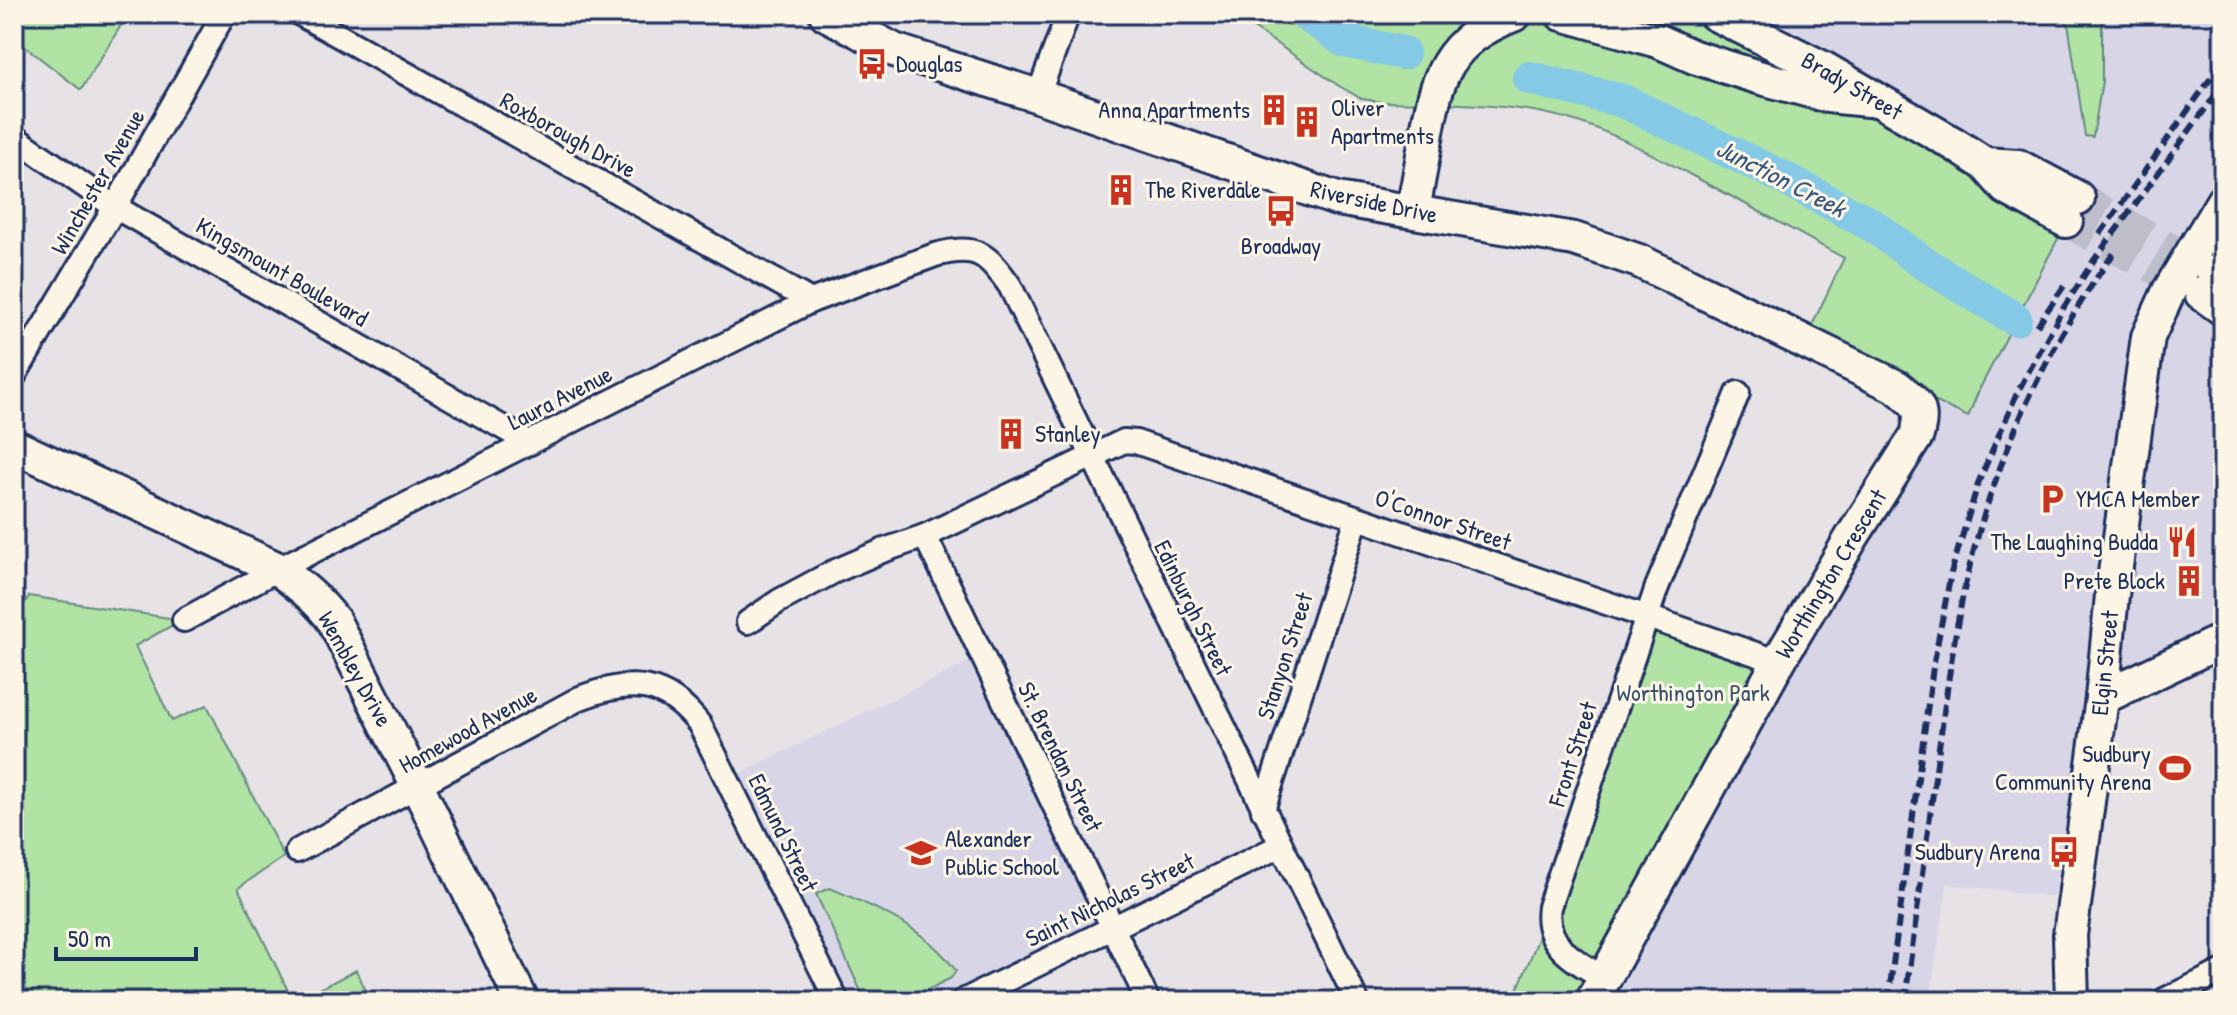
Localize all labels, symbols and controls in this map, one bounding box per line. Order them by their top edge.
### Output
street label: Brady Street [1796,43,1910,127]
bus stop icon: Douglas [855,47,889,81]
place label: Douglas [896,47,962,79]
street label: Roxborough Drive [495,84,643,185]
place label: Oliver Apartments [1331,91,1434,151]
place label: Anna Apartments [1099,93,1250,125]
building icon: Anna Apartments [1257,93,1291,127]
street label: Winchester Avenue [43,103,152,260]
building icon: Oliver Apartments [1290,105,1324,139]
water label: Junction Creek [1711,130,1854,226]
street label: Riverside Drive [1308,172,1441,230]
building icon: The Riverdale [1104,173,1138,207]
place label: The Riverdale [1145,173,1261,205]
bus stop icon: Broadway [1264,194,1298,228]
street label: Kingsmount Boulevard [191,209,374,333]
place label: Broadway [1241,229,1321,261]
street label: Laura Avenue [502,357,618,437]
building icon: Stanley [994,417,1028,451]
place label: Stanley [1035,417,1101,449]
street label: O'Connor Street [1371,481,1516,558]
street label: Worthington Crescent [1767,482,1894,664]
parking icon: YMCA Member [2035,482,2069,516]
place label: YMCA Member [2076,482,2200,514]
place label: The Laughing Budda [1991,525,2158,557]
restaurant icon: The Laughing Budda [2165,525,2199,559]
street label: Edinburgh Street [1147,534,1241,681]
place label: Prete Block [2064,564,2165,596]
building icon: Prete Block [2172,564,2206,598]
street label: Stanyon Street [1248,587,1320,723]
street label: Wembley Drive [311,605,401,732]
street label: Elgin Street [2083,608,2125,717]
street label: St. Brendan Street [1011,676,1111,837]
park label: Worthington Park [1616,676,1770,708]
street label: Homewood Avenue [393,678,543,780]
street label: Front Street [1540,696,1604,811]
place label: Sudbury Community Arena [1995,737,2151,797]
sports icon: Sudbury Community Arena [2158,751,2192,785]
street label: Edmund Street [742,768,827,898]
place label: Alexander Public School [945,822,1059,882]
place label: Sudbury Arena [1915,835,2040,867]
bus stop icon: Sudbury Arena [2047,835,2081,869]
school or university icon: Alexander Public School [904,836,938,870]
street label: Saint Nicholas Street [1020,844,1200,954]
scale bar [56,911,196,961]
text: 50 m [68,922,111,954]

